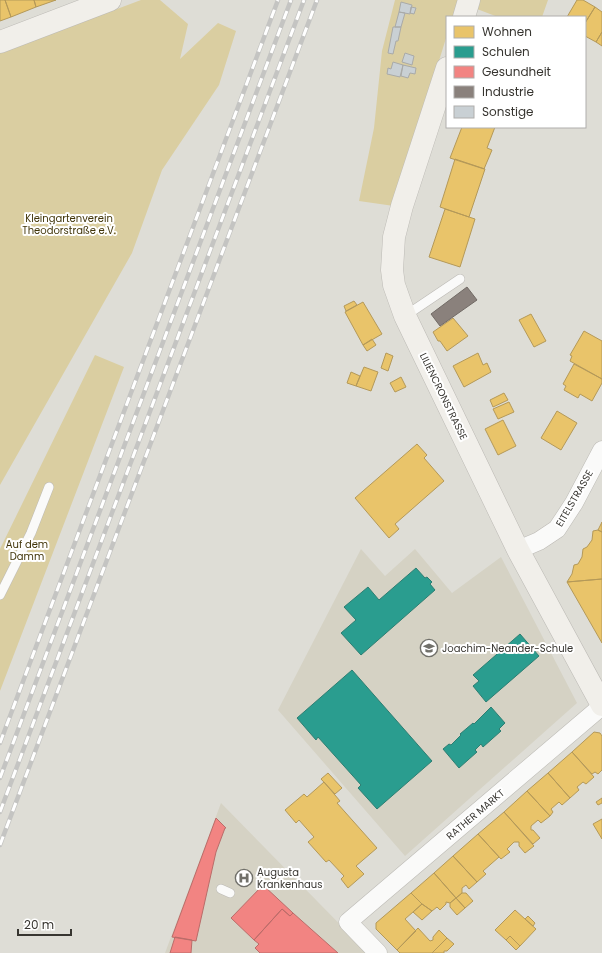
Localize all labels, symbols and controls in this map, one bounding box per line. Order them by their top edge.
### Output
legend [446,16,586,128]
text: Wohnen [482,23,532,40]
text: Schulen [482,43,530,60]
text: Gesundheit [482,63,551,80]
text: Industrie [482,83,534,100]
text: Sonstige [482,103,534,120]
park label: Kleingartenverein Theodorstraße e.V. [22,211,116,238]
street label: LILIENCRONSTRASSE [416,350,471,442]
street label: EITELSTRASSE [552,467,597,529]
park label: Auf dem Damm [6,537,48,564]
school or university icon: Joachim-Neander-Schule [419,638,439,658]
place label: Joachim-Neander-Schule [442,641,573,656]
street label: RATHER MARKT [443,785,508,843]
place label: Augusta Krankenhaus [257,865,322,892]
hospital icon: Augusta Krankenhaus [234,868,254,888]
scale bar [18,911,71,937]
text: 20 m [24,916,54,933]

